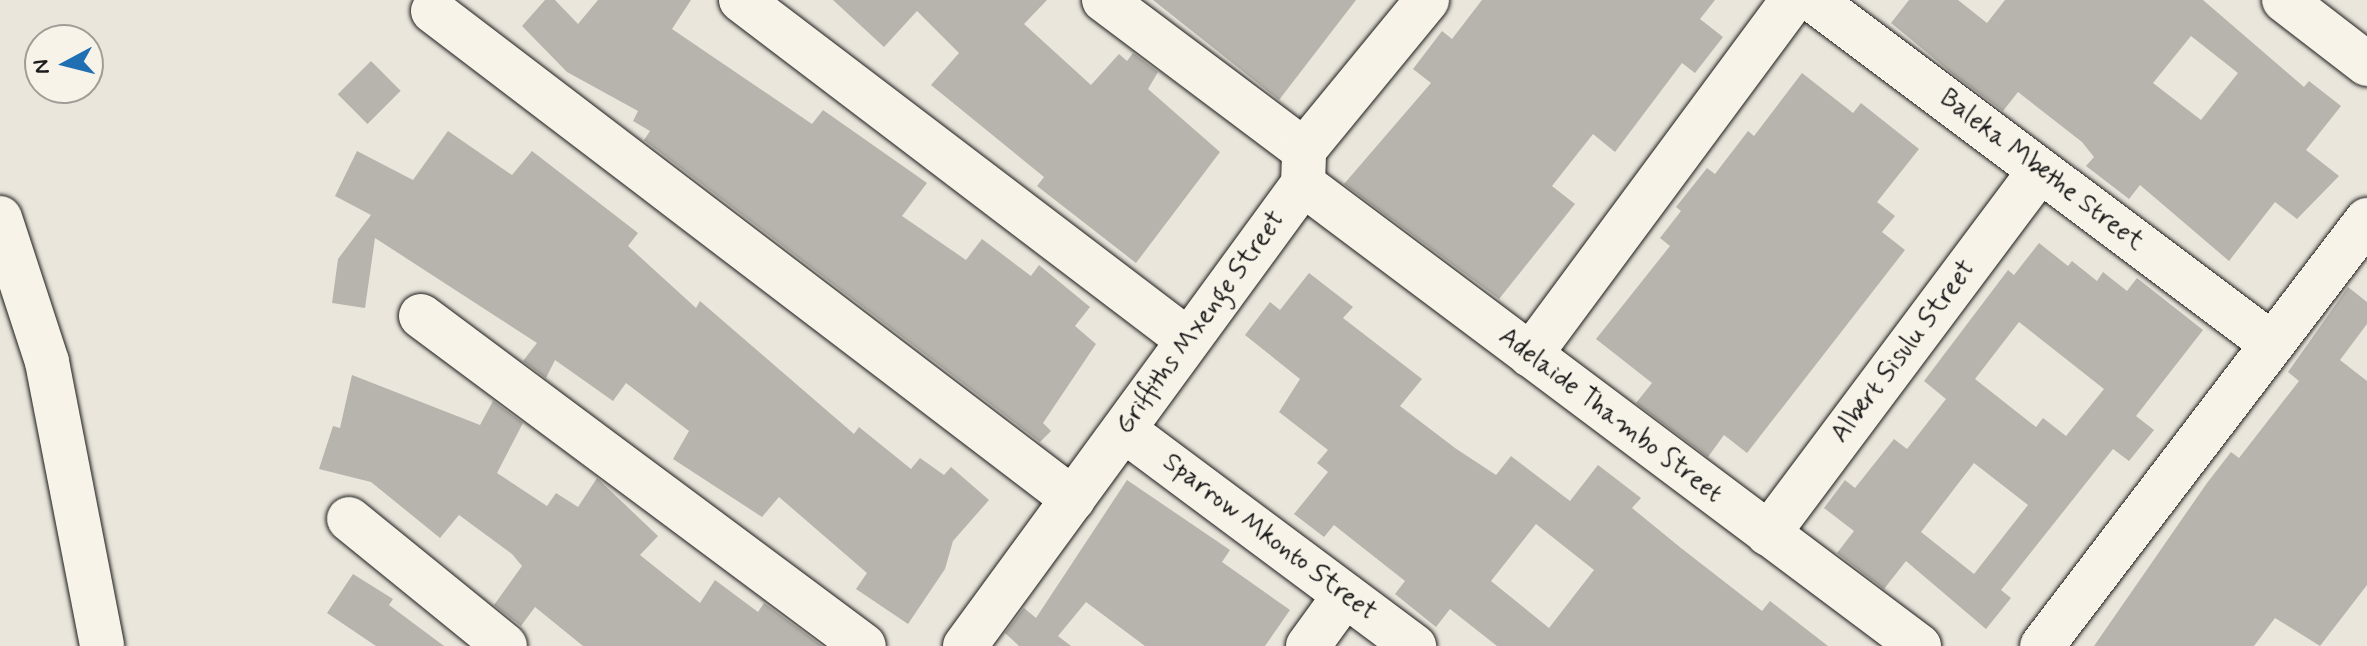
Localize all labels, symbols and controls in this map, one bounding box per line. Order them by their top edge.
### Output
north arrow [24,24,104,104]
text: N [27,58,57,76]
street label: Baleka Mbethe Street [1932,84,2150,258]
street label: Griffiths Mxenge Street [1109,204,1293,442]
street label: Albert Sisulu Street [1826,255,1982,449]
street label: Adelaide Thambo Street [1491,321,1729,511]
street label: Sparrow Mkonto Street [1152,444,1386,632]

